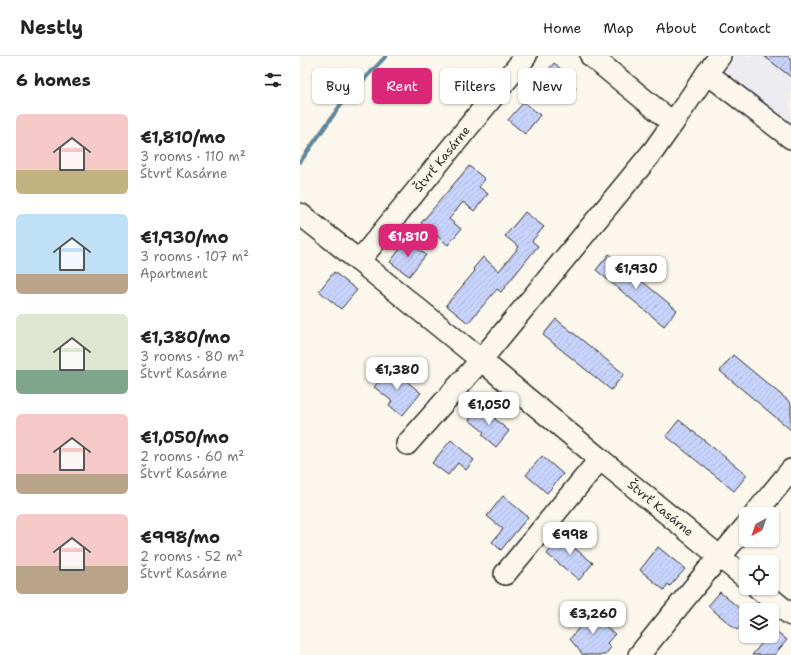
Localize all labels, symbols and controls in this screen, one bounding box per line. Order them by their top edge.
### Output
text: Nestly [20,15,83,40]
text: Home [543,19,582,37]
text: Map [604,19,634,37]
text: About [656,19,697,37]
text: Contact [719,19,771,37]
chip: Buy [312,68,364,104]
chip: Rent [372,68,432,104]
chip: Filters [440,68,510,104]
chip: New [518,68,576,104]
text: 6 homes [16,69,91,91]
icon: filters [262,69,284,91]
street label: Štvrť Kasárne [410,123,474,195]
text: €1,810/mo [140,126,226,148]
icon: home [48,130,96,178]
text: 3 rooms · 110 m² [140,148,246,165]
text: Štvrť Kasárne [140,165,227,182]
pin: €1,810 [375,224,441,258]
text: €1,930/mo [140,226,229,248]
text: €1,810 [388,228,428,245]
icon: home [48,230,96,278]
text: 3 rooms · 107 m² [140,248,249,265]
pin: €1,930 [603,256,669,290]
text: €1,930 [614,260,658,277]
text: Apartment [140,265,208,282]
text: €1,380/mo [140,326,230,348]
icon: home [48,330,96,378]
text: 3 rooms · 80 m² [140,348,244,365]
pin: €1,380 [364,357,430,391]
text: €1,380 [375,361,419,378]
text: Štvrť Kasárne [140,365,227,382]
pin: €1,050 [456,392,522,426]
text: €1,050 [467,396,511,413]
text: €1,050/mo [140,426,229,448]
icon: home [48,430,96,478]
text: 2 rooms · 60 m² [140,448,244,465]
text: Štvrť Kasárne [140,465,227,482]
street label: Štvrť Kasárne [624,477,697,540]
north arrow [739,507,779,547]
map controls [739,507,779,643]
pin: €998 [546,522,594,556]
text: €998/mo [140,526,220,548]
text: €998 [552,526,588,543]
icon: home [48,530,96,578]
text: 2 rooms · 52 m² [140,548,243,565]
button: locate [739,555,779,595]
text: Štvrť Kasárne [140,565,227,582]
pin: €3,260 [560,601,626,635]
button: layers [739,603,779,643]
text: €3,260 [569,605,617,622]

